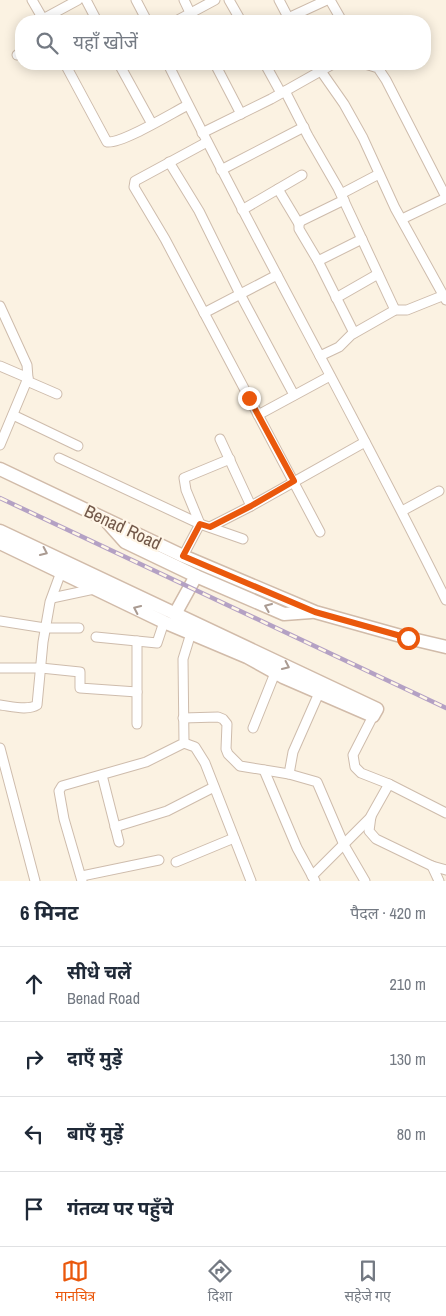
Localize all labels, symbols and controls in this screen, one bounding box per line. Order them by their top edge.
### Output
search box [15,15,431,70]
icon: search [33,29,61,57]
text: यहाँ खोजें [73,29,138,55]
route end [238,387,261,410]
street label: Benad Road [81,498,165,556]
one-way arrow [39,546,48,556]
one-way arrow [264,602,273,613]
one-way arrow [133,605,142,615]
route start [397,627,420,650]
one-way arrow [281,660,290,670]
text: 6 मिनट [20,898,78,927]
text: पैदल · 420 m [350,902,426,924]
text: सीधे चलें [67,959,131,985]
icon: ahead [20,970,48,998]
text: 210 m [390,973,426,995]
text: Benad Road [67,987,140,1009]
icon: right [20,1045,48,1073]
text: दाएँ मुड़ें [67,1045,122,1071]
text: 130 m [390,1048,426,1070]
icon: left [20,1120,48,1148]
text: बाएँ मुड़ें [67,1120,123,1146]
text: 80 m [397,1123,426,1145]
icon: arrive [20,1195,48,1223]
text: गंतव्य पर पहुँचे [67,1195,173,1221]
tab: मानचित्र [55,1257,95,1307]
tab: दिशा [206,1257,234,1307]
tab: सहेजे गए [345,1257,391,1307]

